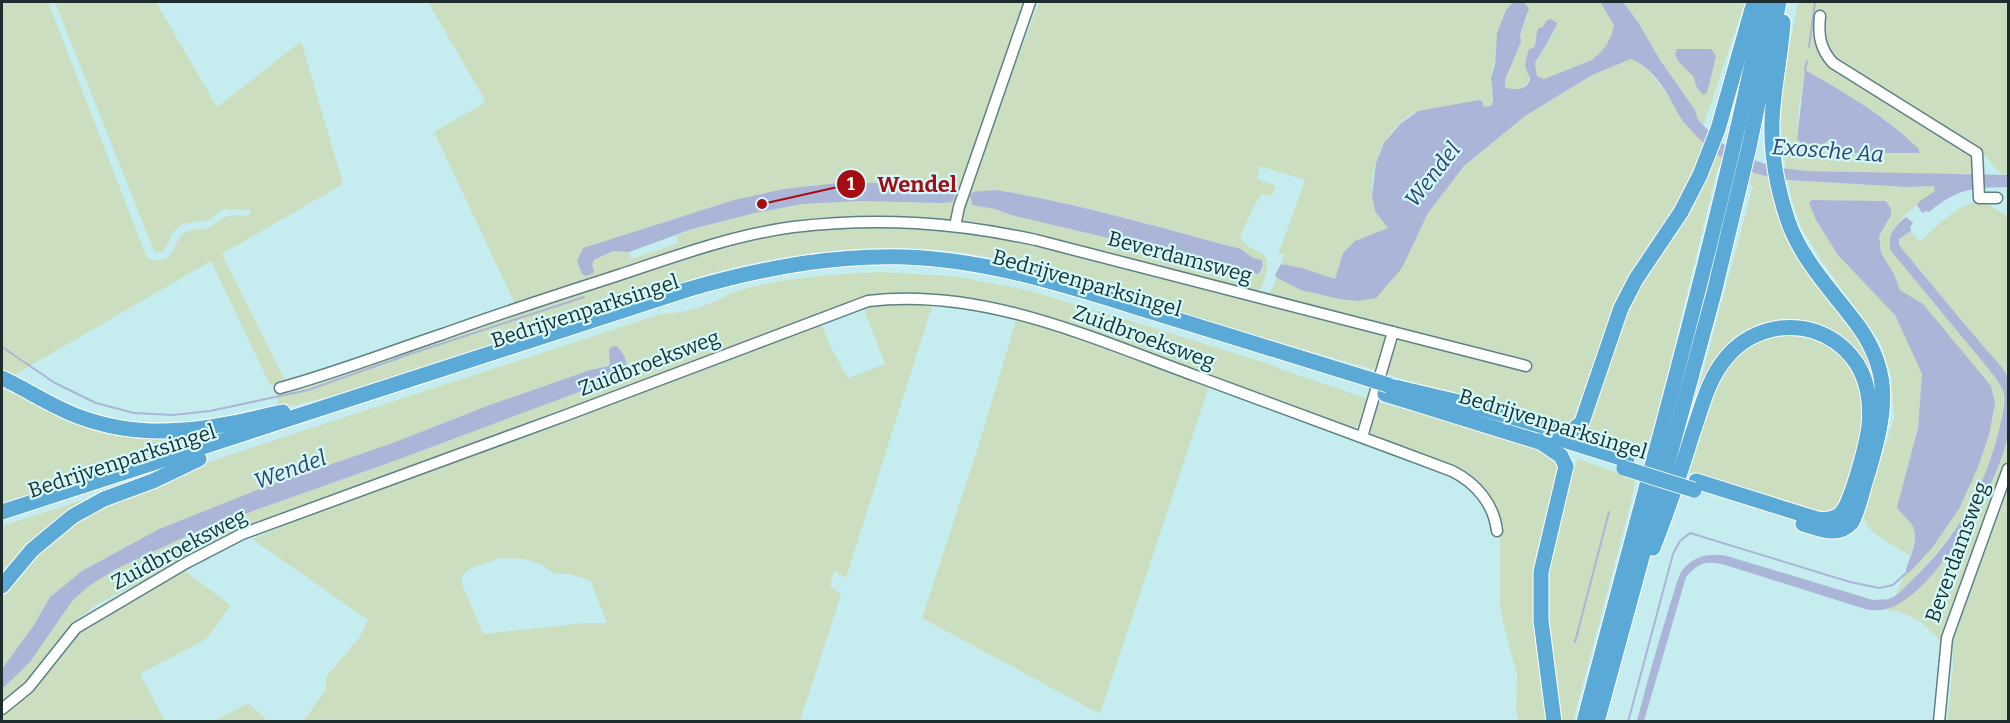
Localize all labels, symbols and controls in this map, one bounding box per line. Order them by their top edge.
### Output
water label: Exosche Aa [1771,133,1885,168]
water label: Wendel [1399,137,1466,212]
callout: Wendel [836,164,969,204]
text: Wendel [877,171,957,198]
text: 1 [847,173,855,195]
street label: Beverdamsweg [1105,225,1255,289]
street label: Bedrijvenparksingel [989,244,1185,322]
street label: Bedrijvenparksingel [488,268,682,354]
street label: Zuidbroeksweg [1069,299,1219,375]
street label: Zuidbroeksweg [575,324,724,402]
street label: Bedrijvenparksingel [1456,383,1650,465]
street label: Bedrijvenparksingel [25,418,219,504]
water label: Wendel [250,444,330,495]
street label: Beverdamsweg [1919,478,1995,626]
street label: Zuidbroeksweg [107,502,251,596]

